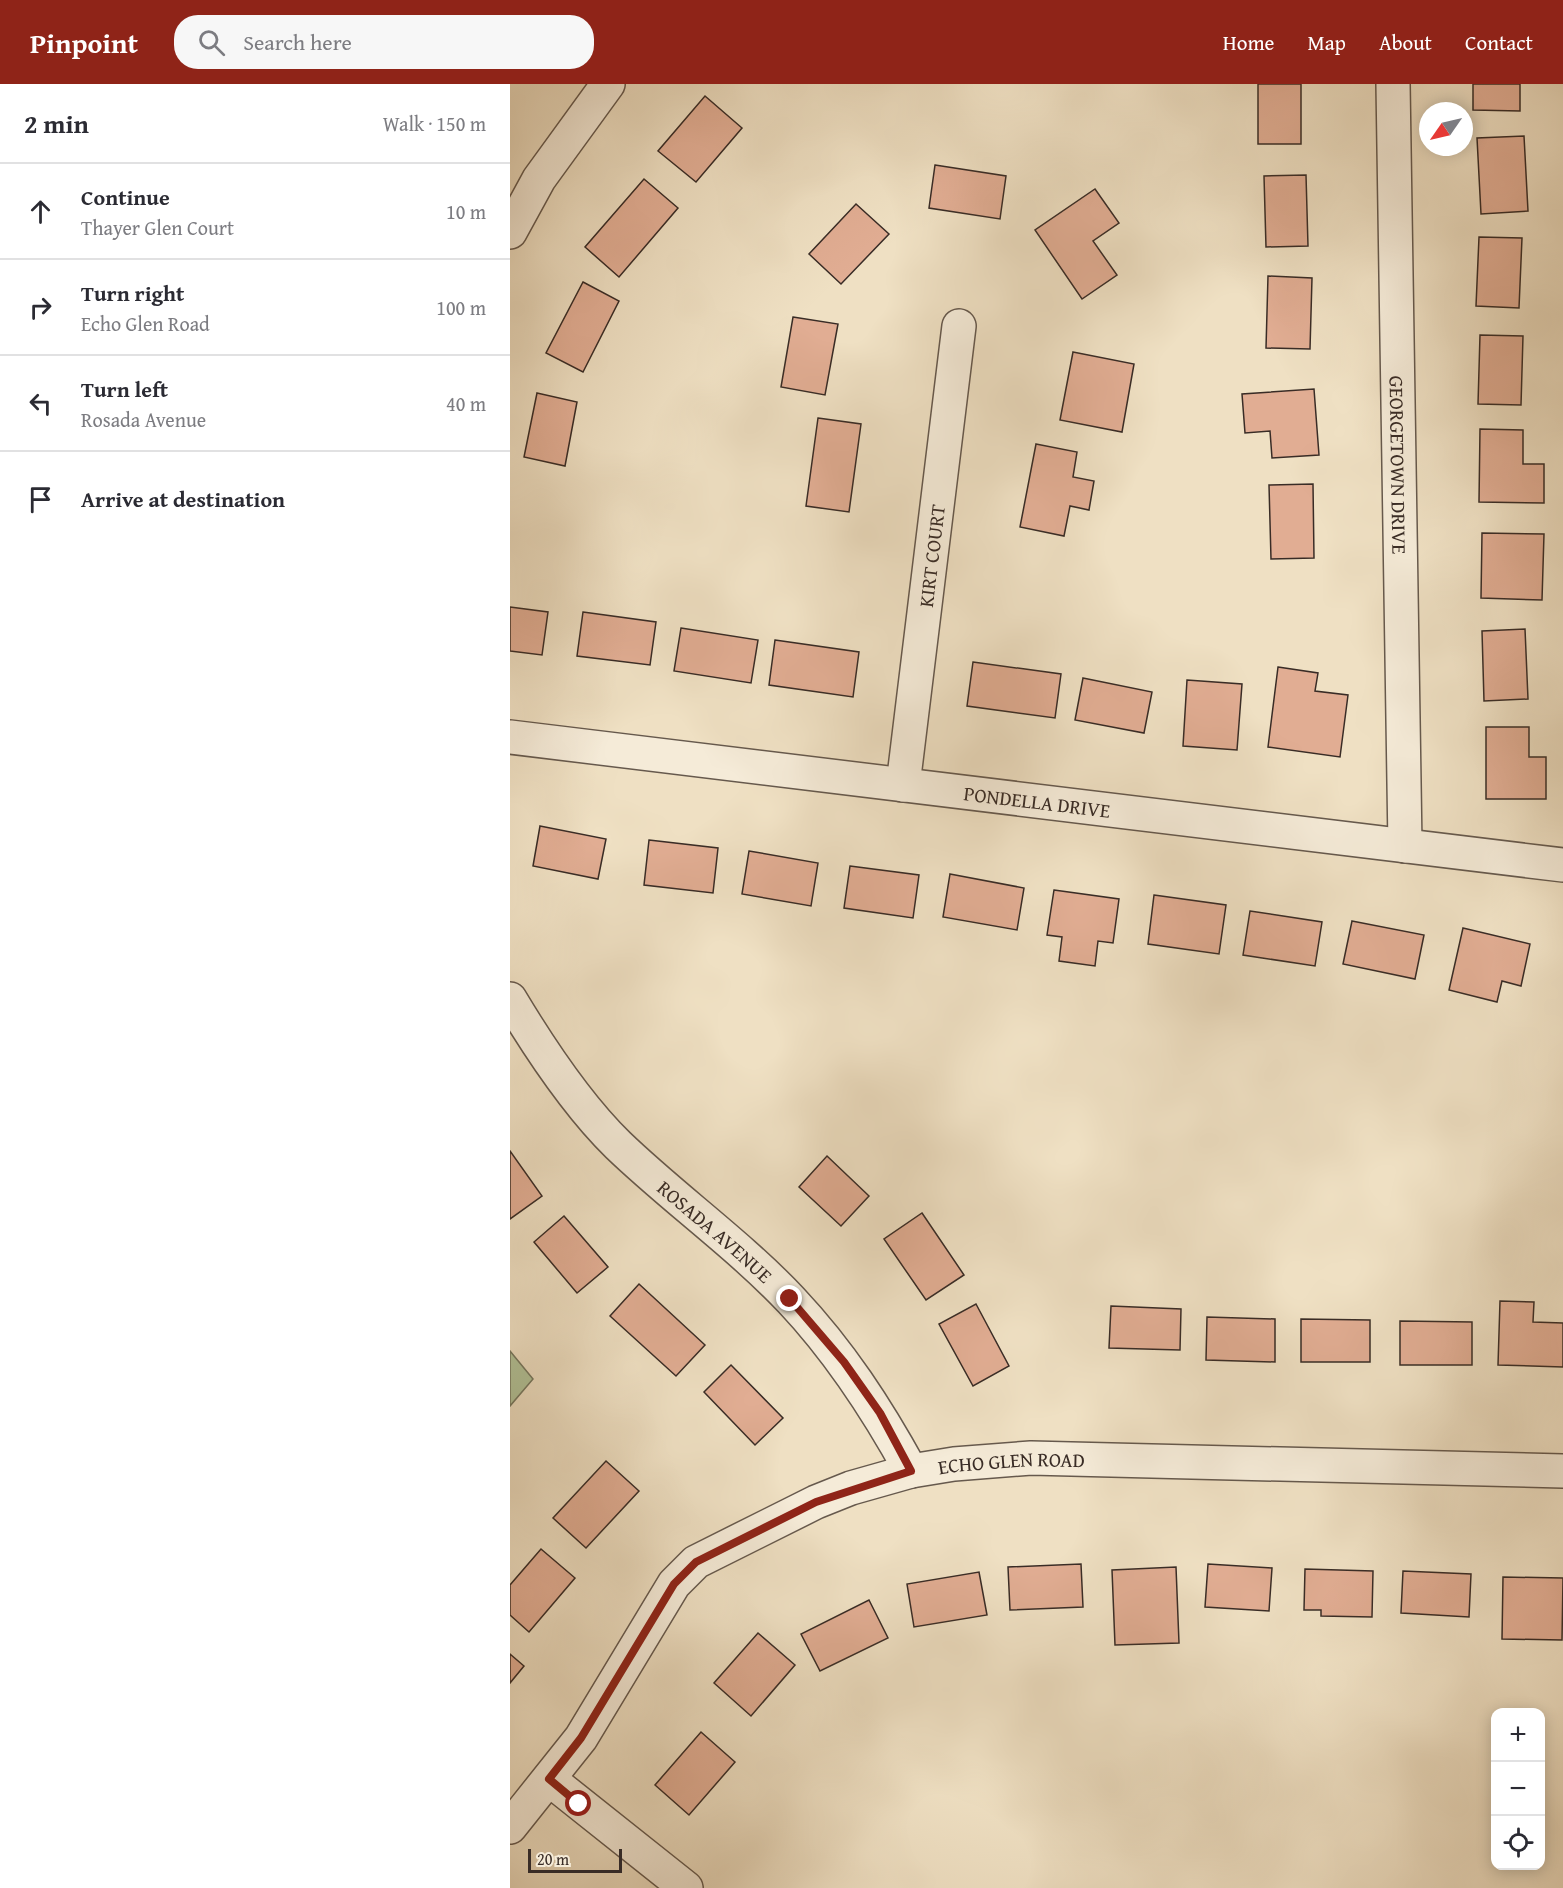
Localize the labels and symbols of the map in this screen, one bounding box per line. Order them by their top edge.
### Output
north arrow [1419,102,1473,156]
street label: GEORGETOWN DRIVE [1383,376,1415,554]
street label: KIRT COURT [910,503,952,609]
street label: PONDELLA DRIVE [962,778,1112,824]
street label: ROSADA AVENUE [652,1173,780,1289]
route end [776,1285,802,1311]
street label: ECHO GLEN ROAD [936,1443,1085,1481]
route start [565,1790,591,1816]
scale bar [528,1846,622,1874]

